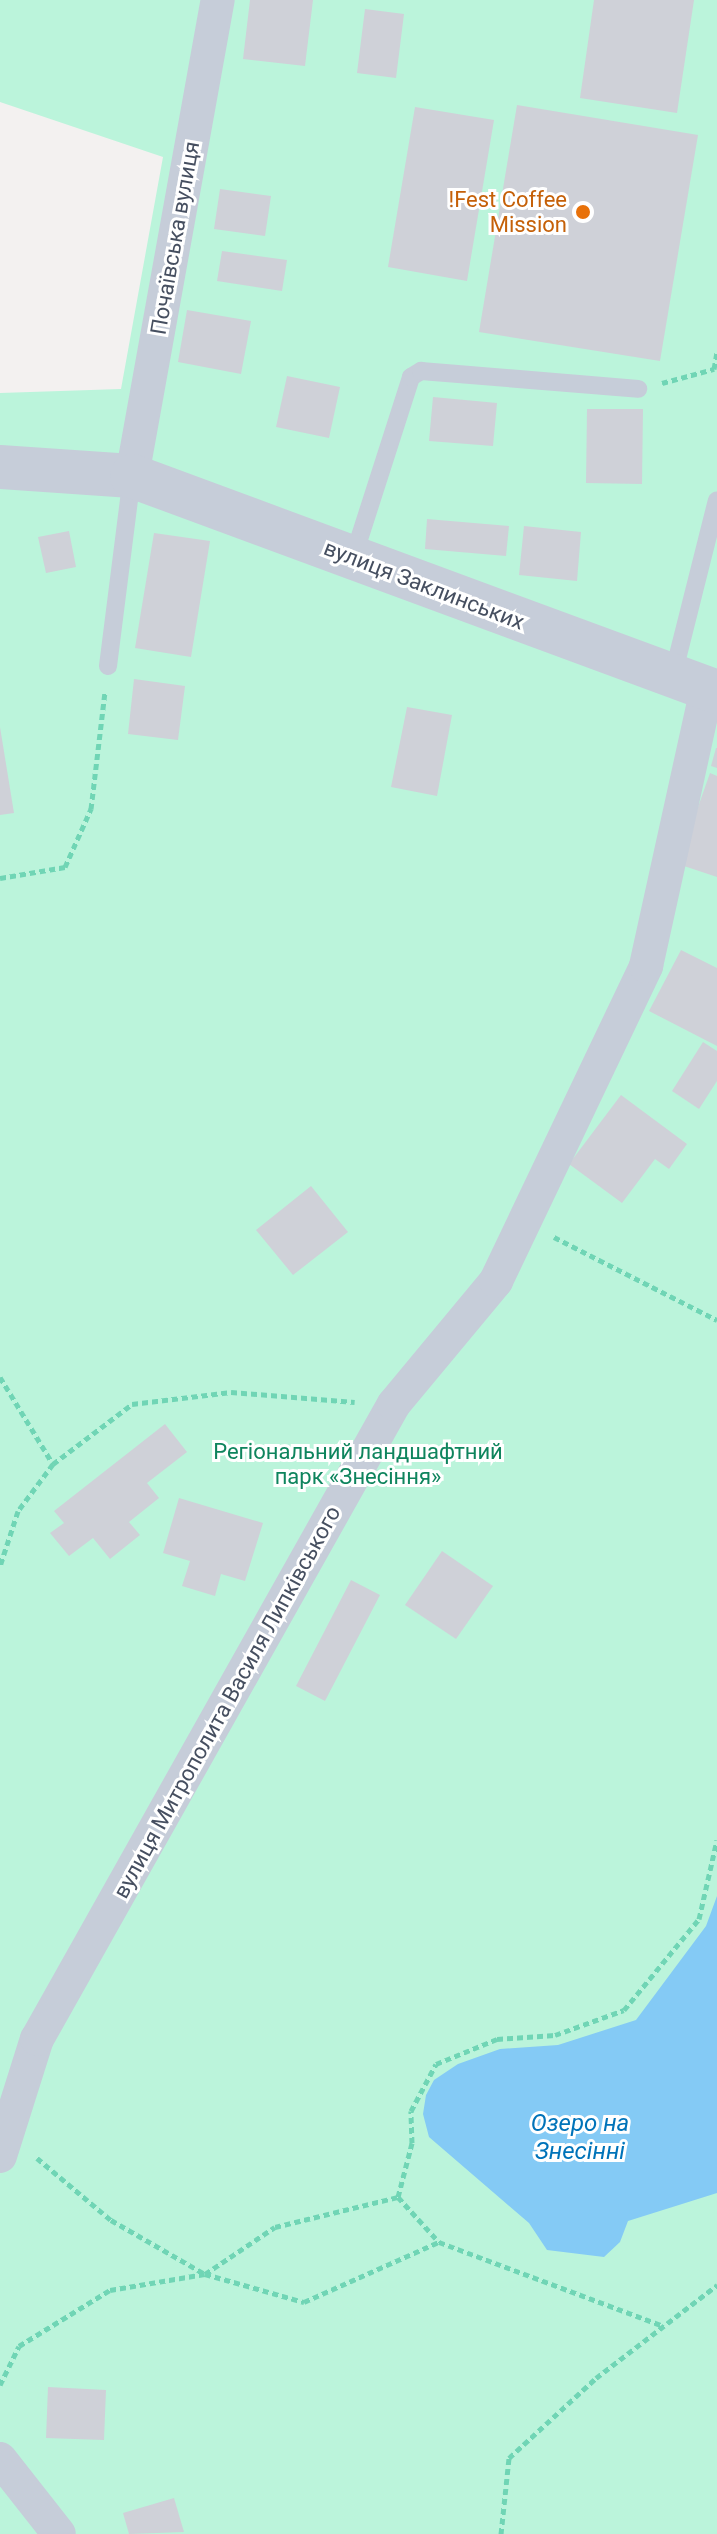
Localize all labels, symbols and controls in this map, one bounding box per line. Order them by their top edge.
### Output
street label: Почаївська вулиця [145,139,205,337]
place label: !Fest Coffee Mission [448,186,567,238]
marker: !Fest Coffee Mission [574,203,592,221]
street label: вулиця Заклинських [320,535,528,635]
park label: Регіональний ландшафтний парк «Знесіння» [213,1438,503,1490]
street label: вулиця Митрополита Василя Липківського [108,1501,346,1903]
water label: Озеро на Знесінні [531,2110,629,2166]

